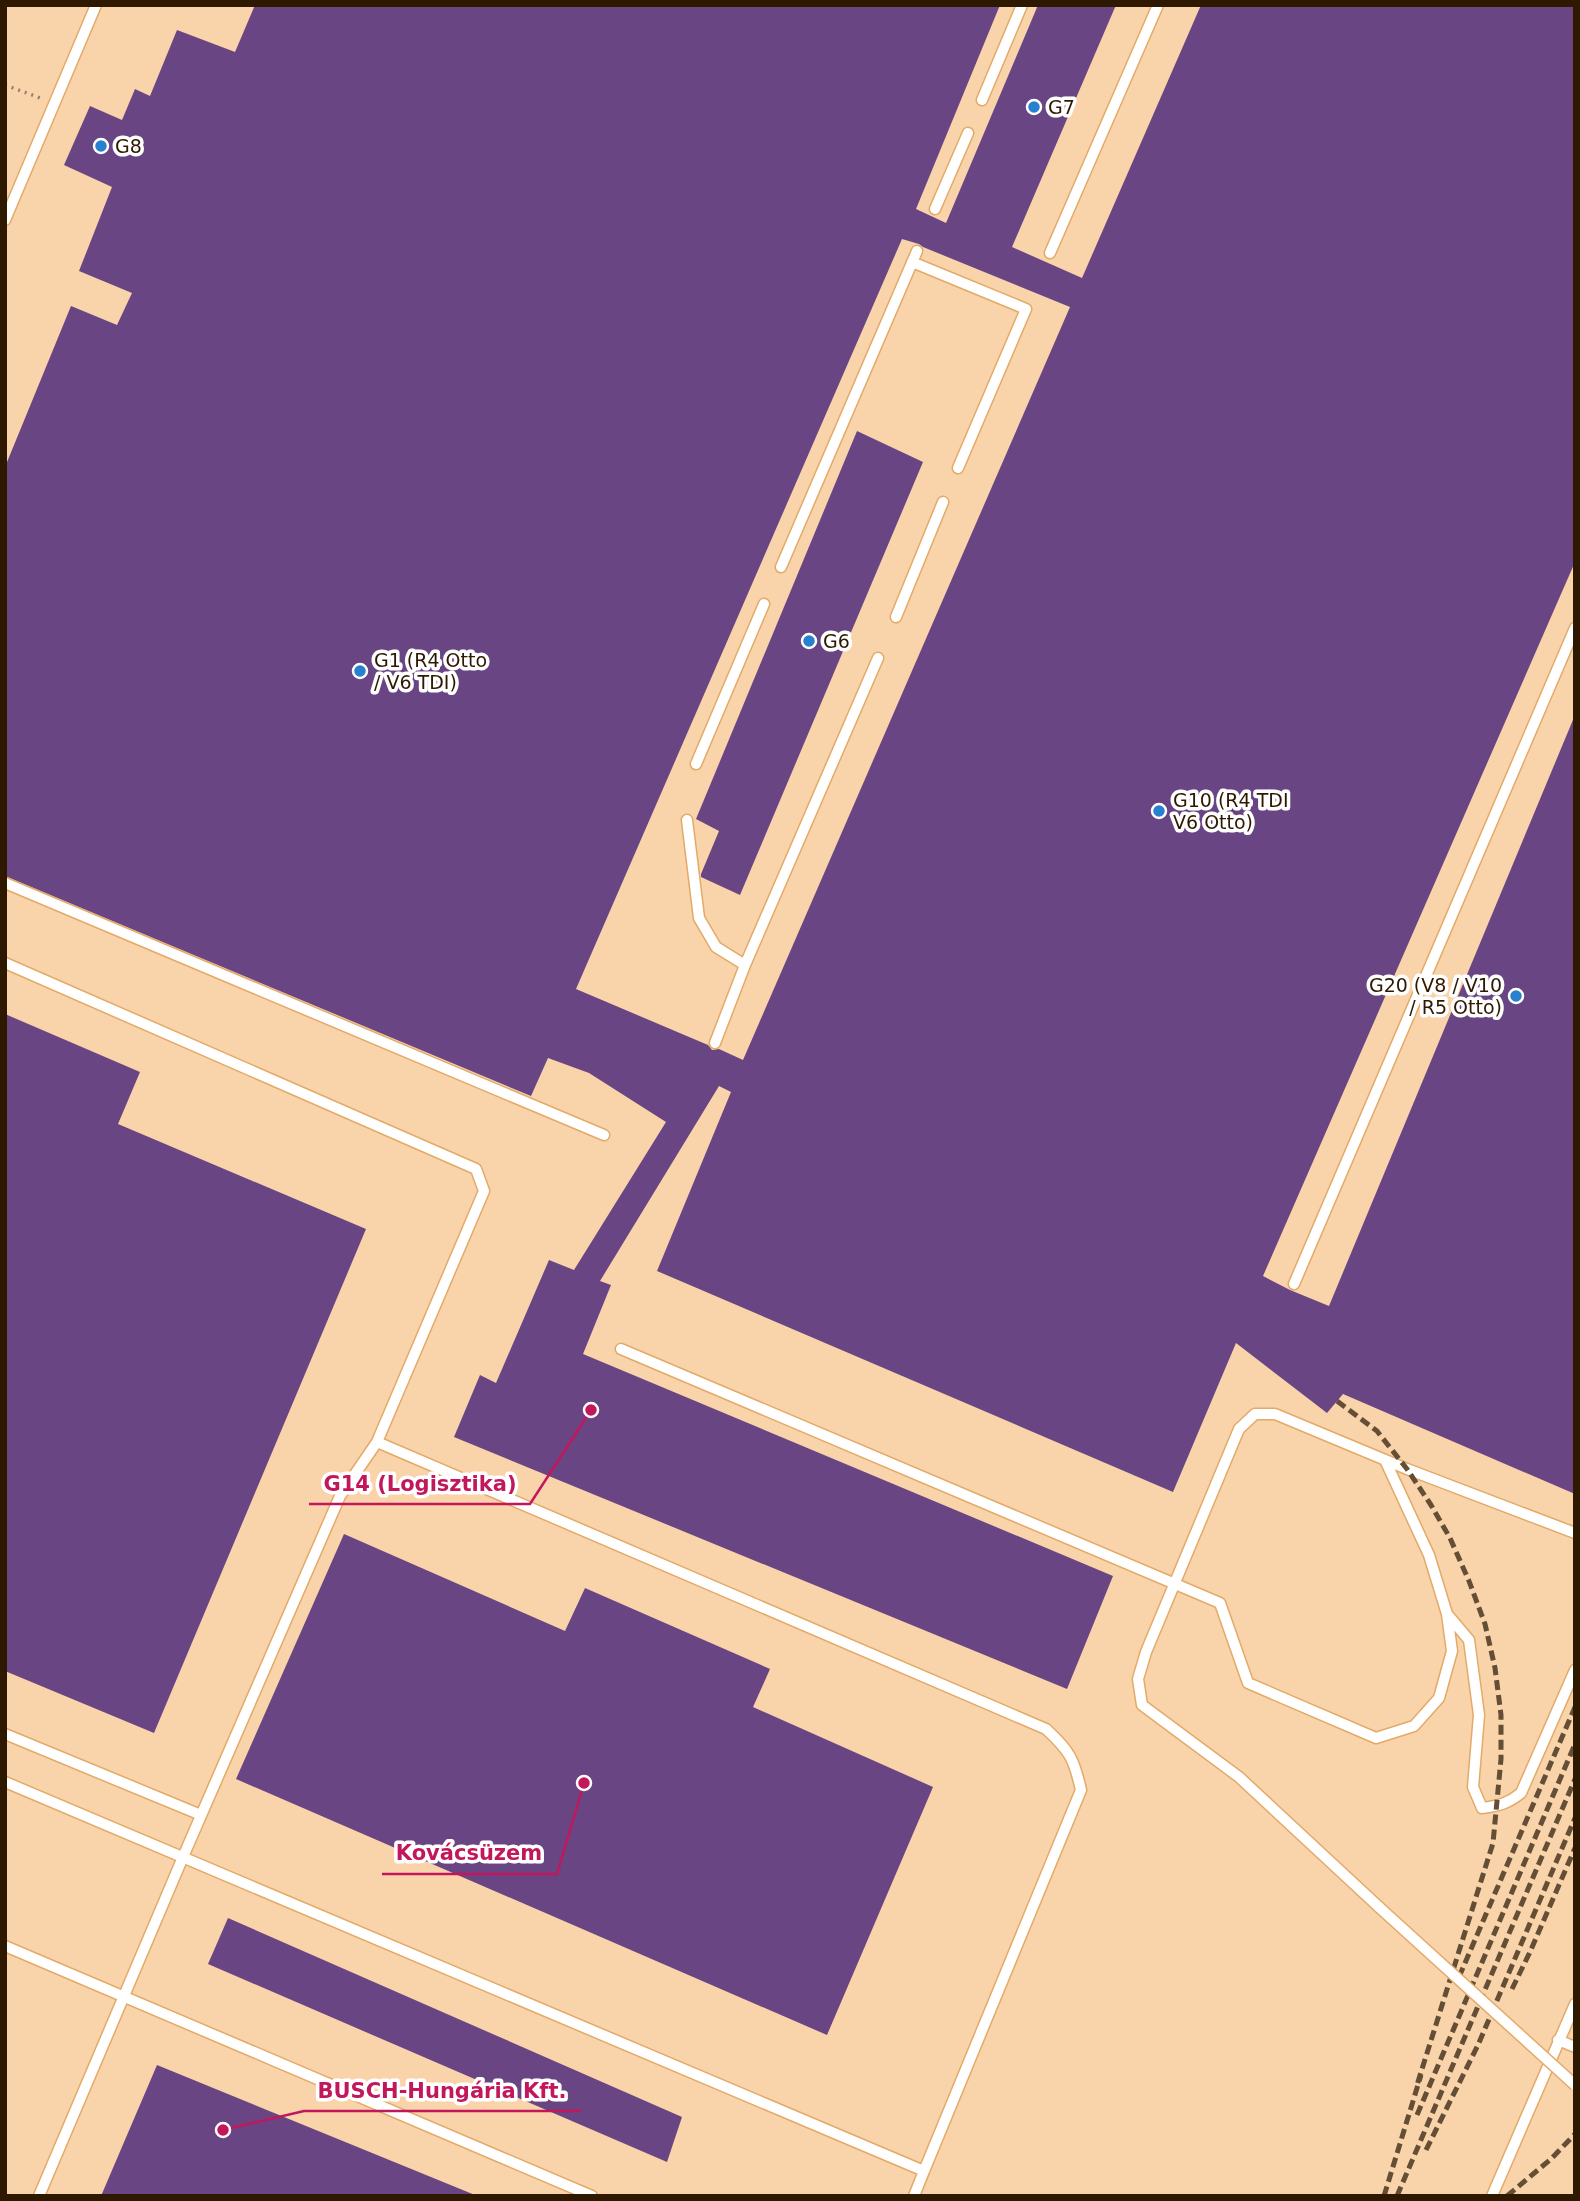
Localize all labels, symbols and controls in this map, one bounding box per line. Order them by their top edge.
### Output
place label: G7 [1048,96,1075,118]
marker: G7 [1026,99,1042,115]
place label: G8 [115,135,142,157]
marker: G8 [93,138,109,154]
place label: G6 [823,630,850,652]
marker: G6 [801,633,817,649]
place label: G1 (R4 Otto / V6 TDI) [374,649,487,693]
marker: G1 (R4 Otto / V6 TDI) [352,663,368,679]
place label: G10 (R4 TDI V6 Otto) [1173,789,1289,833]
marker: G10 (R4 TDI V6 Otto) [1151,803,1167,819]
place label: G20 (V8 / V10 / R5 Otto) [1369,974,1502,1018]
marker: G20 (V8 / V10 / R5 Otto) [1508,988,1524,1004]
callout: G14 (Logisztika) [309,1462,530,1504]
text: G14 (Logisztika) [323,1472,517,1496]
callout: Kovácsüzem [382,1832,557,1874]
text: Kovácsüzem [396,1841,542,1865]
callout: BUSCH-Hungária Kft. [304,2069,581,2111]
text: BUSCH-Hungária Kft. [317,2079,567,2103]

